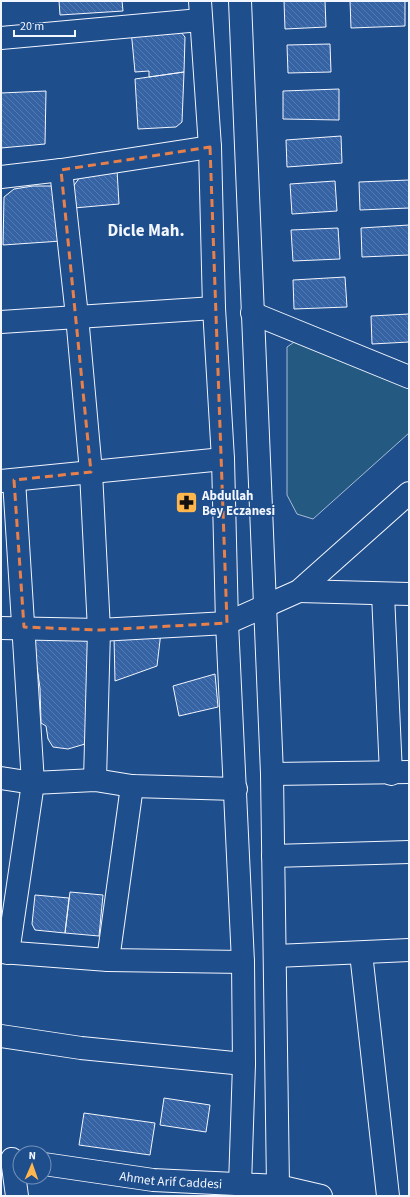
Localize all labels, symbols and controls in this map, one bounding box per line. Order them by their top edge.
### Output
scale bar [14,12,75,38]
text: 20 m [20,18,44,35]
district label: Dicle Mah. [107,219,185,243]
place label: Abdullah Bey Eczanesi [201,487,275,520]
pharmacy icon: Abdullah Bey Eczanesi [173,489,199,515]
north arrow [12,1145,52,1185]
text: N [28,1148,36,1163]
street label: Ahmet Arif Caddesi [118,1167,223,1193]

